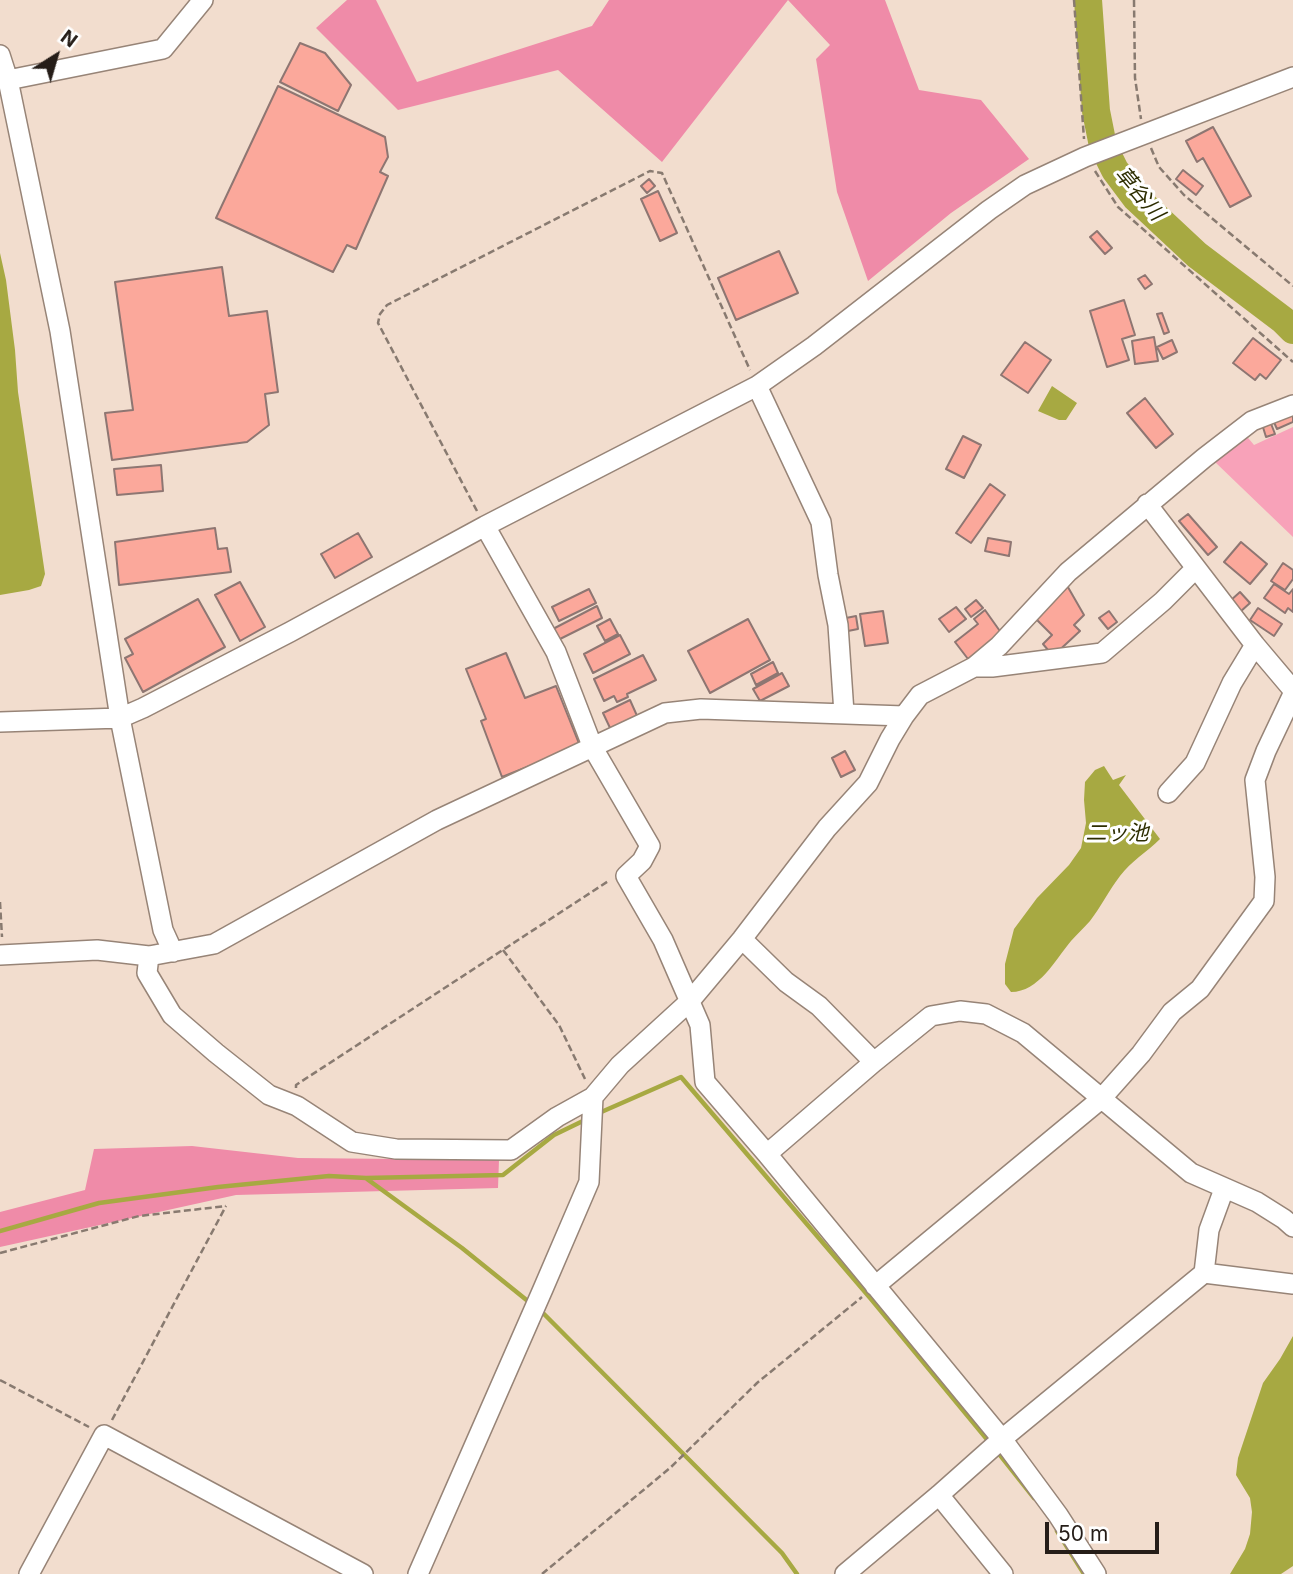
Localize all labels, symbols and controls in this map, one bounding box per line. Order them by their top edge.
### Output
north arrow [21,21,91,91]
text: N [56,25,82,52]
water label: 草谷川 [1109,162,1169,226]
water label: 二ッ池 [1086,821,1148,847]
scale bar [1048,1508,1162,1552]
text: 50 m [1058,1521,1108,1546]

